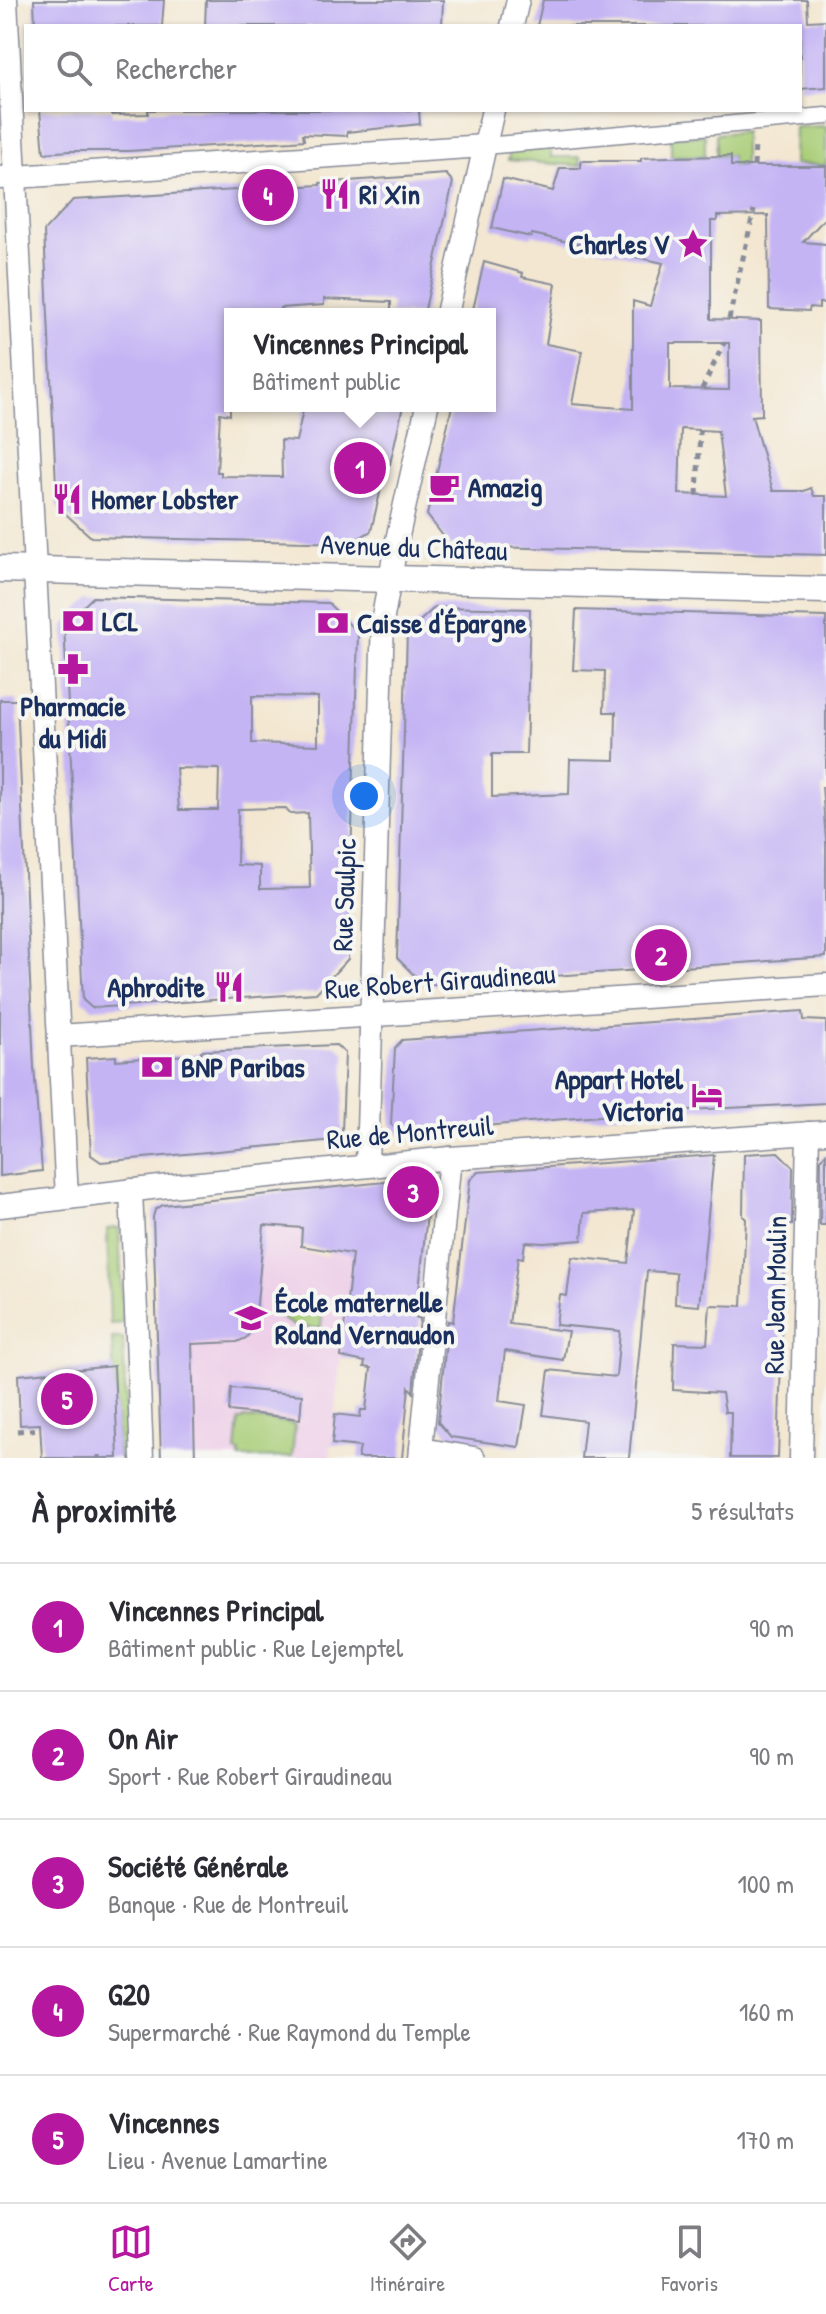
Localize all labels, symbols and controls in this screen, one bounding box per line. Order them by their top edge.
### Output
search box [24,24,802,112]
icon: search [52,46,96,90]
text: Rechercher [116,48,237,88]
pin: 4 [242,165,294,225]
place label: Ri Xin [359,175,420,213]
restaurant icon: Ri Xin [318,177,352,211]
place label: Charles V [569,225,670,263]
place icon: Charles V [676,227,710,261]
popup [224,308,496,412]
text: Vincennes Principal [252,323,468,363]
text: Bâtiment public [252,363,400,398]
pin: 1 [334,438,386,498]
place label: Amazig [468,468,542,507]
cafe icon: Amazig [427,470,461,504]
place label: Homer Lobster [91,480,239,518]
restaurant icon: Homer Lobster [50,482,84,516]
street label: Avenue du Château [320,525,508,569]
place label: LCL [102,602,139,640]
bank icon: LCL [61,604,95,638]
place label: Caisse d'Épargne [357,604,527,643]
bank icon: Caisse d'Épargne [316,606,350,640]
pharmacy icon: Pharmacie du Midi [56,652,90,686]
place label: Pharmacie du Midi [20,687,126,757]
your location [344,776,384,816]
street label: Rue Saulpic [323,838,365,952]
pin: 2 [635,925,687,985]
street label: Rue Robert Giraudineau [324,954,556,1008]
place label: Aphrodite [108,968,206,1007]
restaurant icon: Aphrodite [212,970,246,1004]
place label: BNP Paribas [181,1048,305,1086]
bank icon: BNP Paribas [140,1050,174,1084]
place label: Appart Hotel Victoria [555,1060,684,1130]
hotel icon: Appart Hotel Victoria [690,1078,724,1112]
street label: Rue de Montreuil [325,1106,495,1158]
pin: 3 [387,1162,439,1222]
street label: Rue Jean Moulin [755,1215,795,1375]
place label: École maternelle Roland Vernaudon [275,1283,455,1353]
school or university icon: École maternelle Roland Vernaudon [234,1301,268,1335]
pin: 5 [41,1369,93,1429]
text: À proximité [32,1487,177,1533]
text: 5 résultats [691,1493,794,1528]
text: Vincennes Principal [108,1590,323,1630]
text: 1 [53,1610,63,1645]
text: 90 m [749,1610,794,1645]
text: Bâtiment public · Rue Lejemptel [108,1630,403,1665]
text: On Air [108,1718,178,1758]
text: 2 [52,1738,64,1773]
text: 90 m [749,1738,794,1773]
text: Sport · Rue Robert Giraudineau [108,1758,392,1793]
text: Société Générale [108,1846,288,1886]
text: 3 [52,1866,64,1901]
text: 100 m [738,1866,794,1901]
text: Banque · Rue de Montreuil [108,1886,348,1921]
text: G20 [108,1974,150,2014]
text: 4 [53,1994,63,2029]
text: 160 m [739,1994,794,2029]
text: Supermarché · Rue Raymond du Temple [108,2014,471,2049]
text: Vincennes [108,2102,219,2142]
text: 5 [53,2122,64,2157]
text: 170 m [736,2122,794,2157]
text: Lieu · Avenue Lamartine [108,2142,328,2177]
tab: Carte [108,2220,154,2298]
tab: Itinéraire [370,2220,445,2298]
tab: Favoris [662,2220,718,2298]

